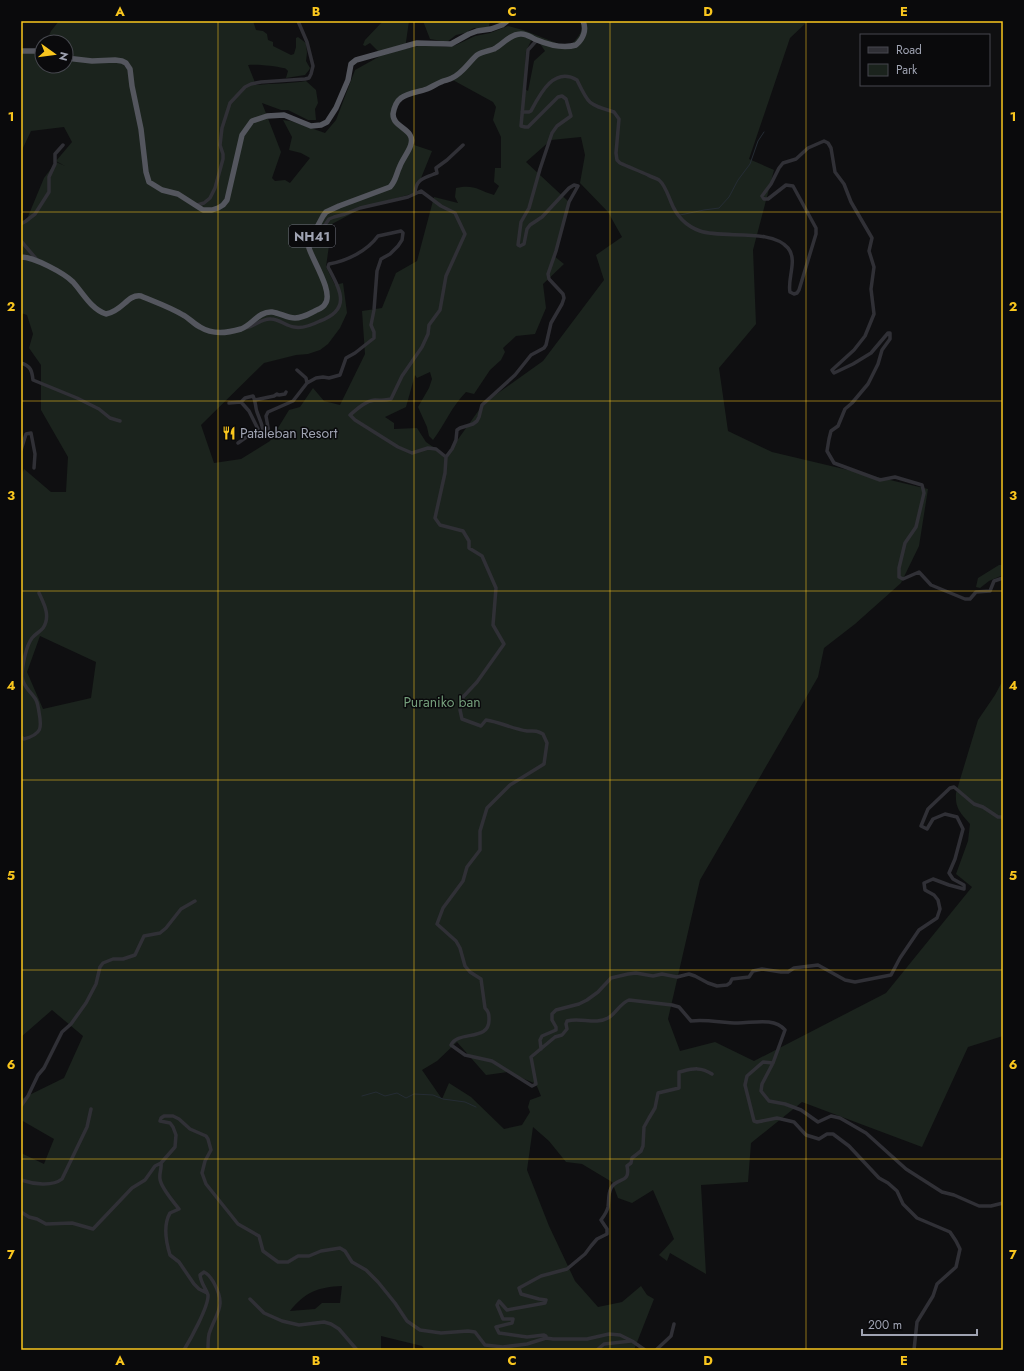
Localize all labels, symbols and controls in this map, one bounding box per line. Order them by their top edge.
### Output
text: A [114,2,125,21]
text: B [312,2,321,21]
text: C [507,2,517,21]
text: D [703,2,713,21]
text: E [900,2,908,21]
north arrow [34,34,74,74]
legend [860,34,990,86]
text: Road [896,41,922,59]
text: N [55,50,73,63]
text: Park [896,61,918,79]
text: 1 [8,107,14,126]
text: 1 [1010,107,1016,126]
road number: NH41 [289,225,335,247]
text: 2 [7,297,15,316]
text: 2 [1009,297,1017,316]
place label: Pataleban Resort [240,423,338,443]
restaurant icon: Pataleban Resort [221,425,237,441]
text: 3 [7,486,15,505]
text: 3 [1009,486,1017,505]
text: 4 [6,676,16,695]
text: 4 [1008,676,1018,695]
park label: Puraniko ban [403,692,481,712]
text: 5 [7,866,15,885]
text: 5 [1009,866,1017,885]
text: 6 [7,1055,16,1074]
text: 6 [1009,1055,1018,1074]
text: 7 [7,1245,15,1264]
text: 7 [1009,1245,1017,1264]
scale bar [862,1311,977,1337]
text: 200 m [868,1316,902,1334]
text: A [114,1351,125,1370]
text: B [312,1351,321,1370]
text: C [507,1351,517,1370]
text: D [703,1351,713,1370]
text: E [900,1351,908,1370]

